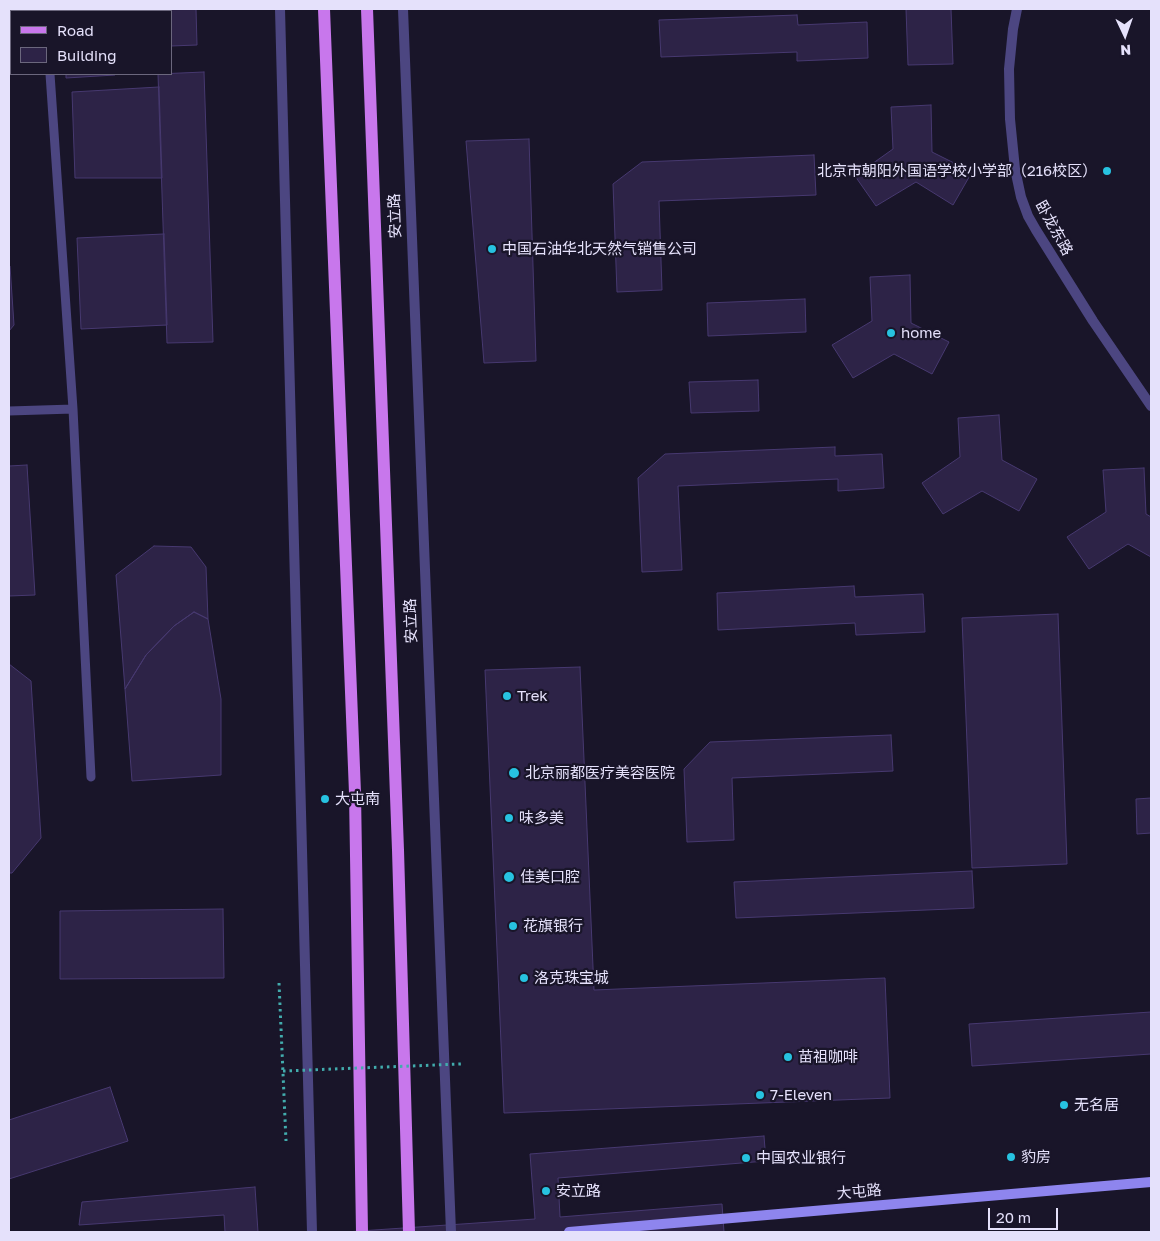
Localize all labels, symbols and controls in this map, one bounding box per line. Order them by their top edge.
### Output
legend [10,10,172,75]
north arrow [1100,10,1150,60]
text: Road [57,21,94,39]
text: N [1120,42,1132,59]
text: Building [57,46,117,64]
place label: 北京市朝阳外国语学校小学部（216校区） [817,162,1097,180]
marker: 北京市朝阳外国语学校小学部（216校区） [1101,165,1113,177]
street label: 安立路 [385,193,405,239]
street label: 卧龙东路 [1032,197,1076,259]
place label: 中国石油华北天然气销售公司 [502,240,697,258]
marker: 中国石油华北天然气销售公司 [486,243,498,255]
place label: home [901,324,941,342]
marker: home [885,327,897,339]
street label: 安立路 [401,598,421,644]
place label: Trek [517,687,548,705]
marker: Trek [501,690,513,702]
place label: 北京丽都医疗美容医院 [525,764,675,782]
marker: 北京丽都医疗美容医院 [507,766,521,780]
place label: 大屯南 [335,790,380,808]
marker: 大屯南 [319,793,331,805]
place label: 味多美 [519,809,564,827]
marker: 味多美 [503,812,515,824]
place label: 佳美口腔 [520,868,580,886]
marker: 佳美口腔 [502,870,516,884]
place label: 花旗银行 [523,917,583,935]
marker: 花旗银行 [507,920,519,932]
place label: 洛克珠宝城 [534,969,609,987]
marker: 洛克珠宝城 [518,972,530,984]
place label: 苗祖咖啡 [798,1048,858,1066]
marker: 苗祖咖啡 [782,1051,794,1063]
place label: 7-Eleven [770,1086,832,1104]
marker: 7-Eleven [754,1089,766,1101]
place label: 无名居 [1074,1096,1119,1114]
marker: 无名居 [1058,1099,1070,1111]
place label: 豹房 [1021,1148,1051,1166]
place label: 中国农业银行 [756,1149,846,1167]
marker: 豹房 [1005,1151,1017,1163]
marker: 中国农业银行 [740,1152,752,1164]
street label: 大屯路 [836,1181,882,1203]
place label: 安立路 [556,1182,601,1200]
marker: 安立路 [540,1185,552,1197]
scale bar [990,1198,1060,1230]
text: 20 m [996,1208,1031,1226]

